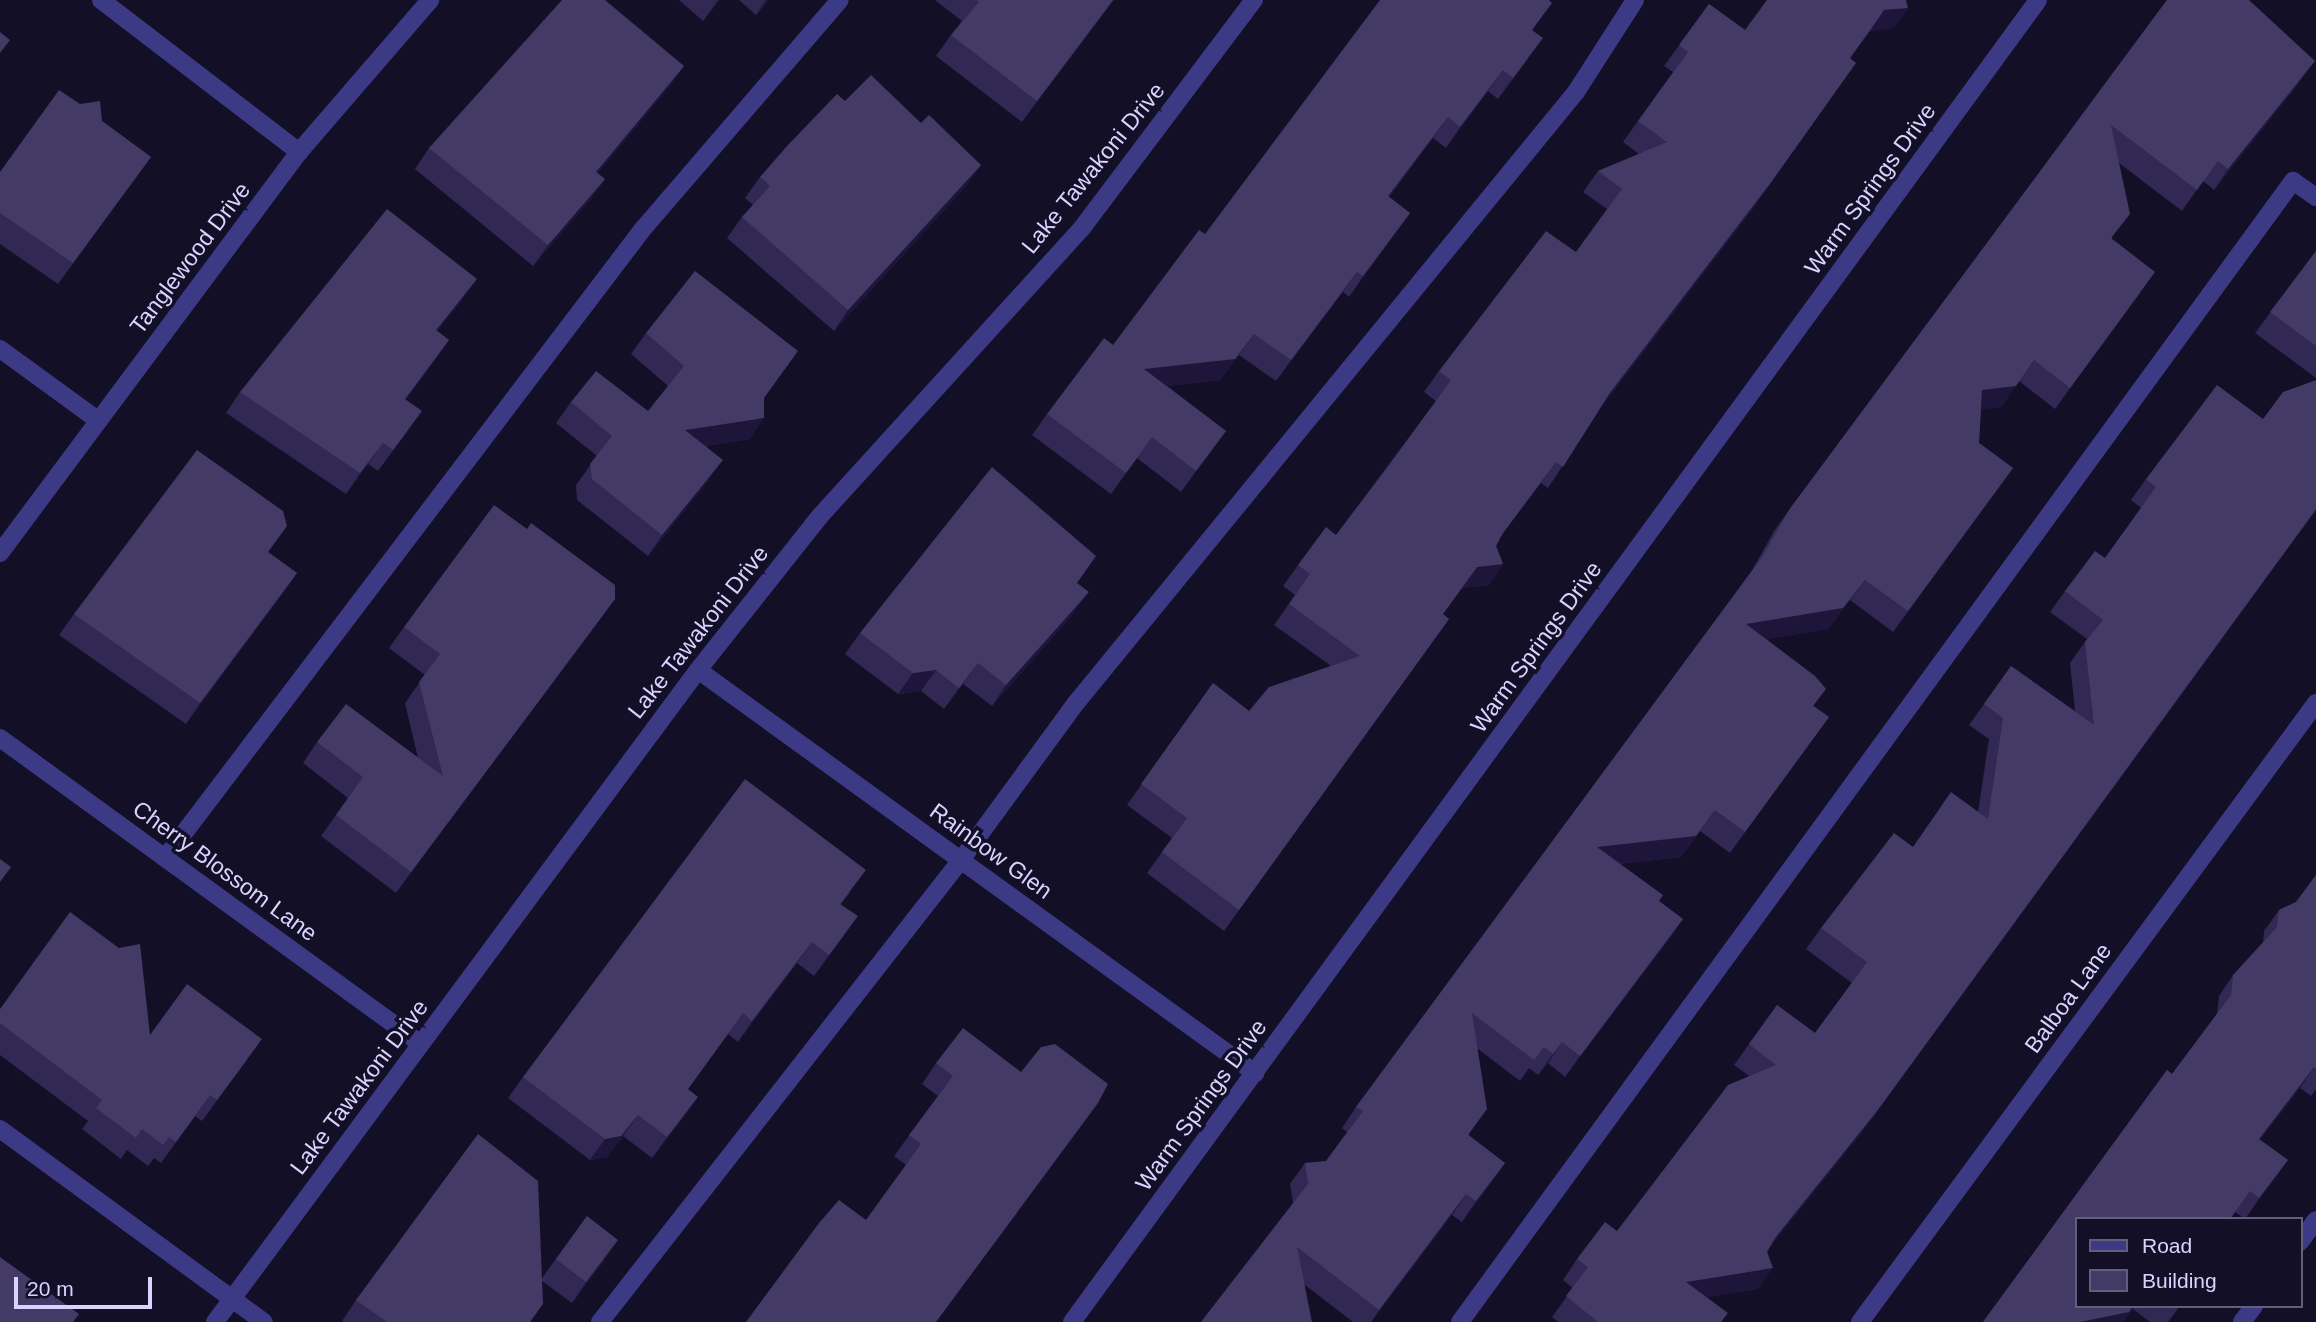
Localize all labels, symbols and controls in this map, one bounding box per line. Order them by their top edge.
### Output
street label: Lake Tawakoni Drive [1016,77,1170,259]
street label: Warm Springs Drive [1799,98,1941,280]
street label: Tanglewood Drive [124,177,256,339]
street label: Lake Tawakoni Drive [622,540,774,724]
street label: Warm Springs Drive [1465,556,1607,738]
street label: Cherry Blossom Lane [127,795,323,947]
street label: Rainbow Glen [924,797,1058,905]
street label: Balboa Lane [2019,938,2117,1058]
street label: Lake Tawakoni Drive [284,994,434,1180]
street label: Warm Springs Drive [1130,1014,1272,1196]
legend [2074,1217,2302,1308]
text: Road [2142,1234,2192,1257]
scale bar [18,1262,156,1306]
text: Building [2142,1269,2217,1292]
text: 20 m [27,1277,74,1300]

